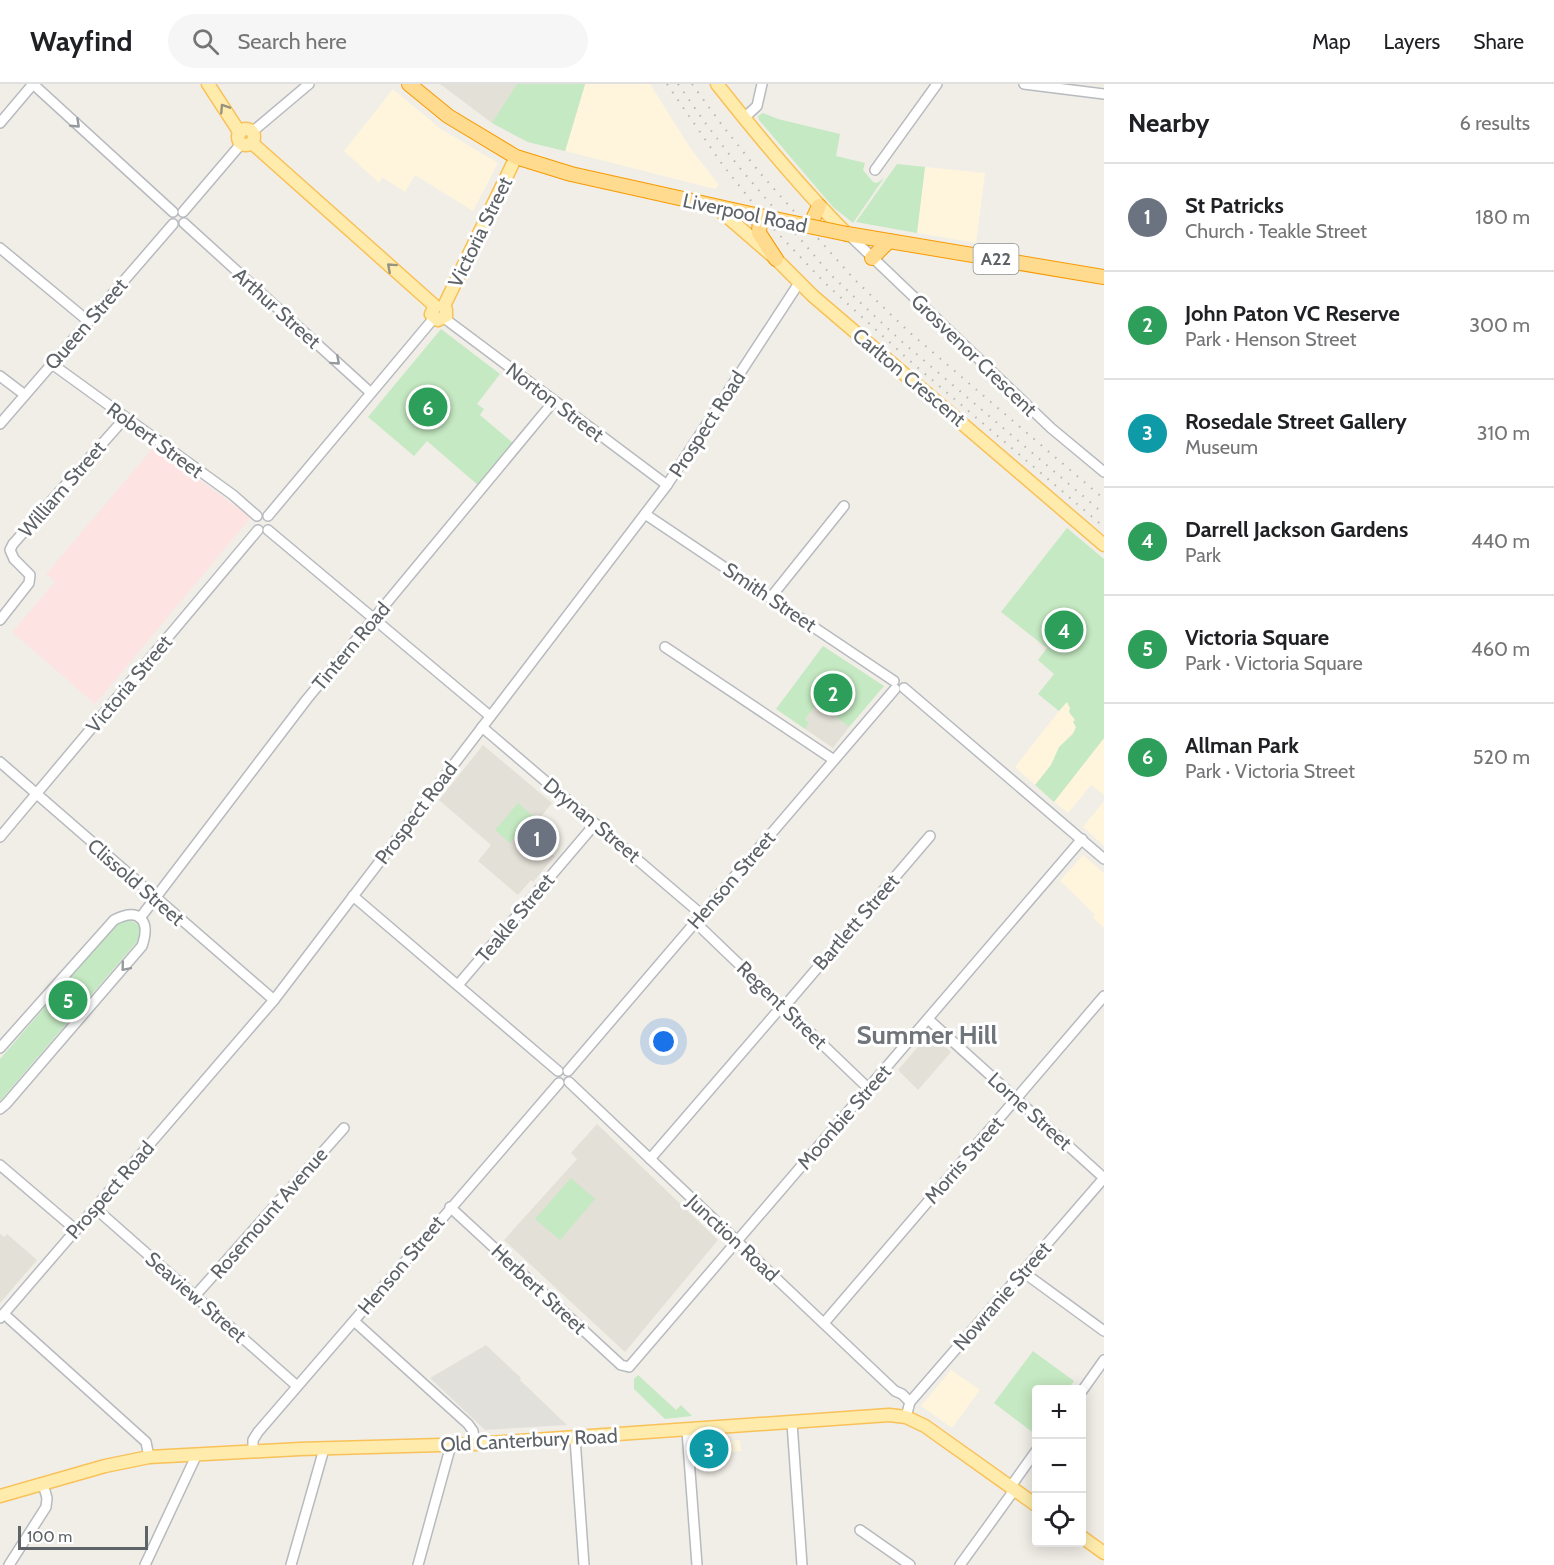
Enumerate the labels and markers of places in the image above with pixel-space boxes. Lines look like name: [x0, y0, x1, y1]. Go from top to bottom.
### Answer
pin: 6: [408, 384, 448, 430]
pin: 4: [1044, 608, 1084, 652]
pin: 2: [814, 670, 852, 716]
pin: 1: [518, 816, 556, 861]
pin: 5: [48, 978, 88, 1022]
pin: 3: [690, 1426, 728, 1472]

